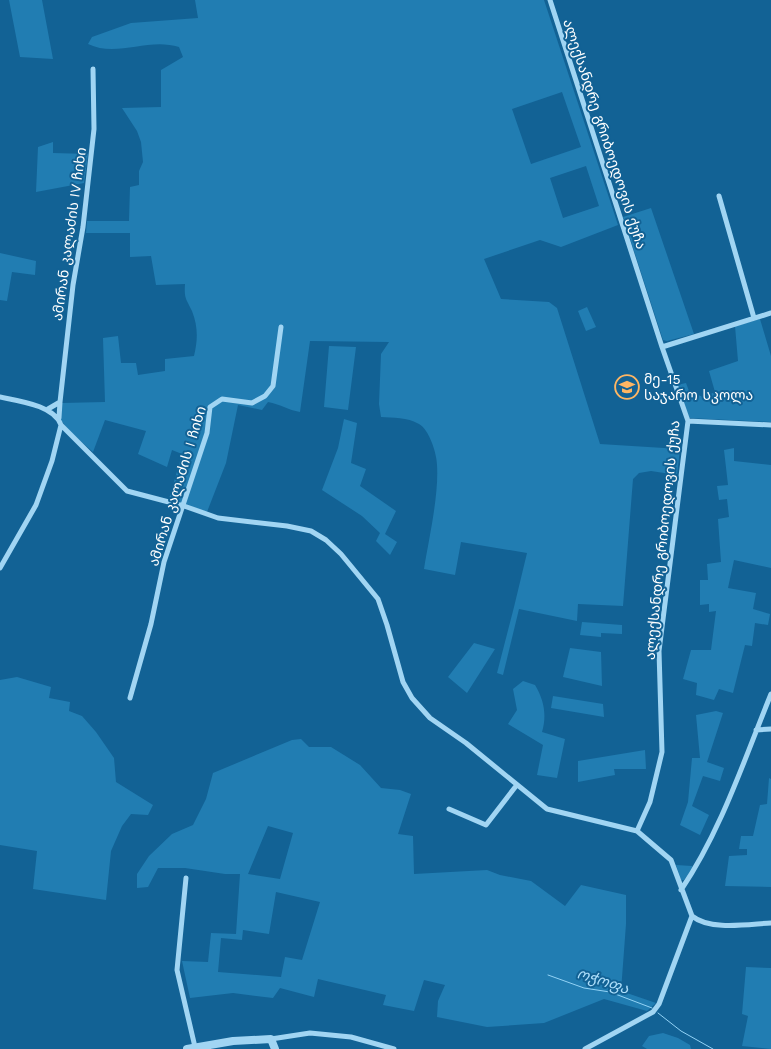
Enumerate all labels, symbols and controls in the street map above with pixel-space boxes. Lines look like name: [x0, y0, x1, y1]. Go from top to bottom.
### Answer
street label: ალექსანდრე გრიბოედოვის ქუჩა: [559, 17, 650, 251]
street label: ამირან კალაძის IV ჩიხი: [49, 146, 90, 322]
place label: მე-15 საჯარო სკოლა: [644, 371, 753, 404]
school or university icon: მე-15 საჯარო სკოლა: [614, 374, 640, 400]
street label: ამირან კალაძის I ჩიხი: [145, 404, 210, 568]
street label: ალექსანდრე გრიბოედოვის ქუჩა: [641, 419, 684, 661]
water label: ოჭოფა: [575, 964, 632, 998]

